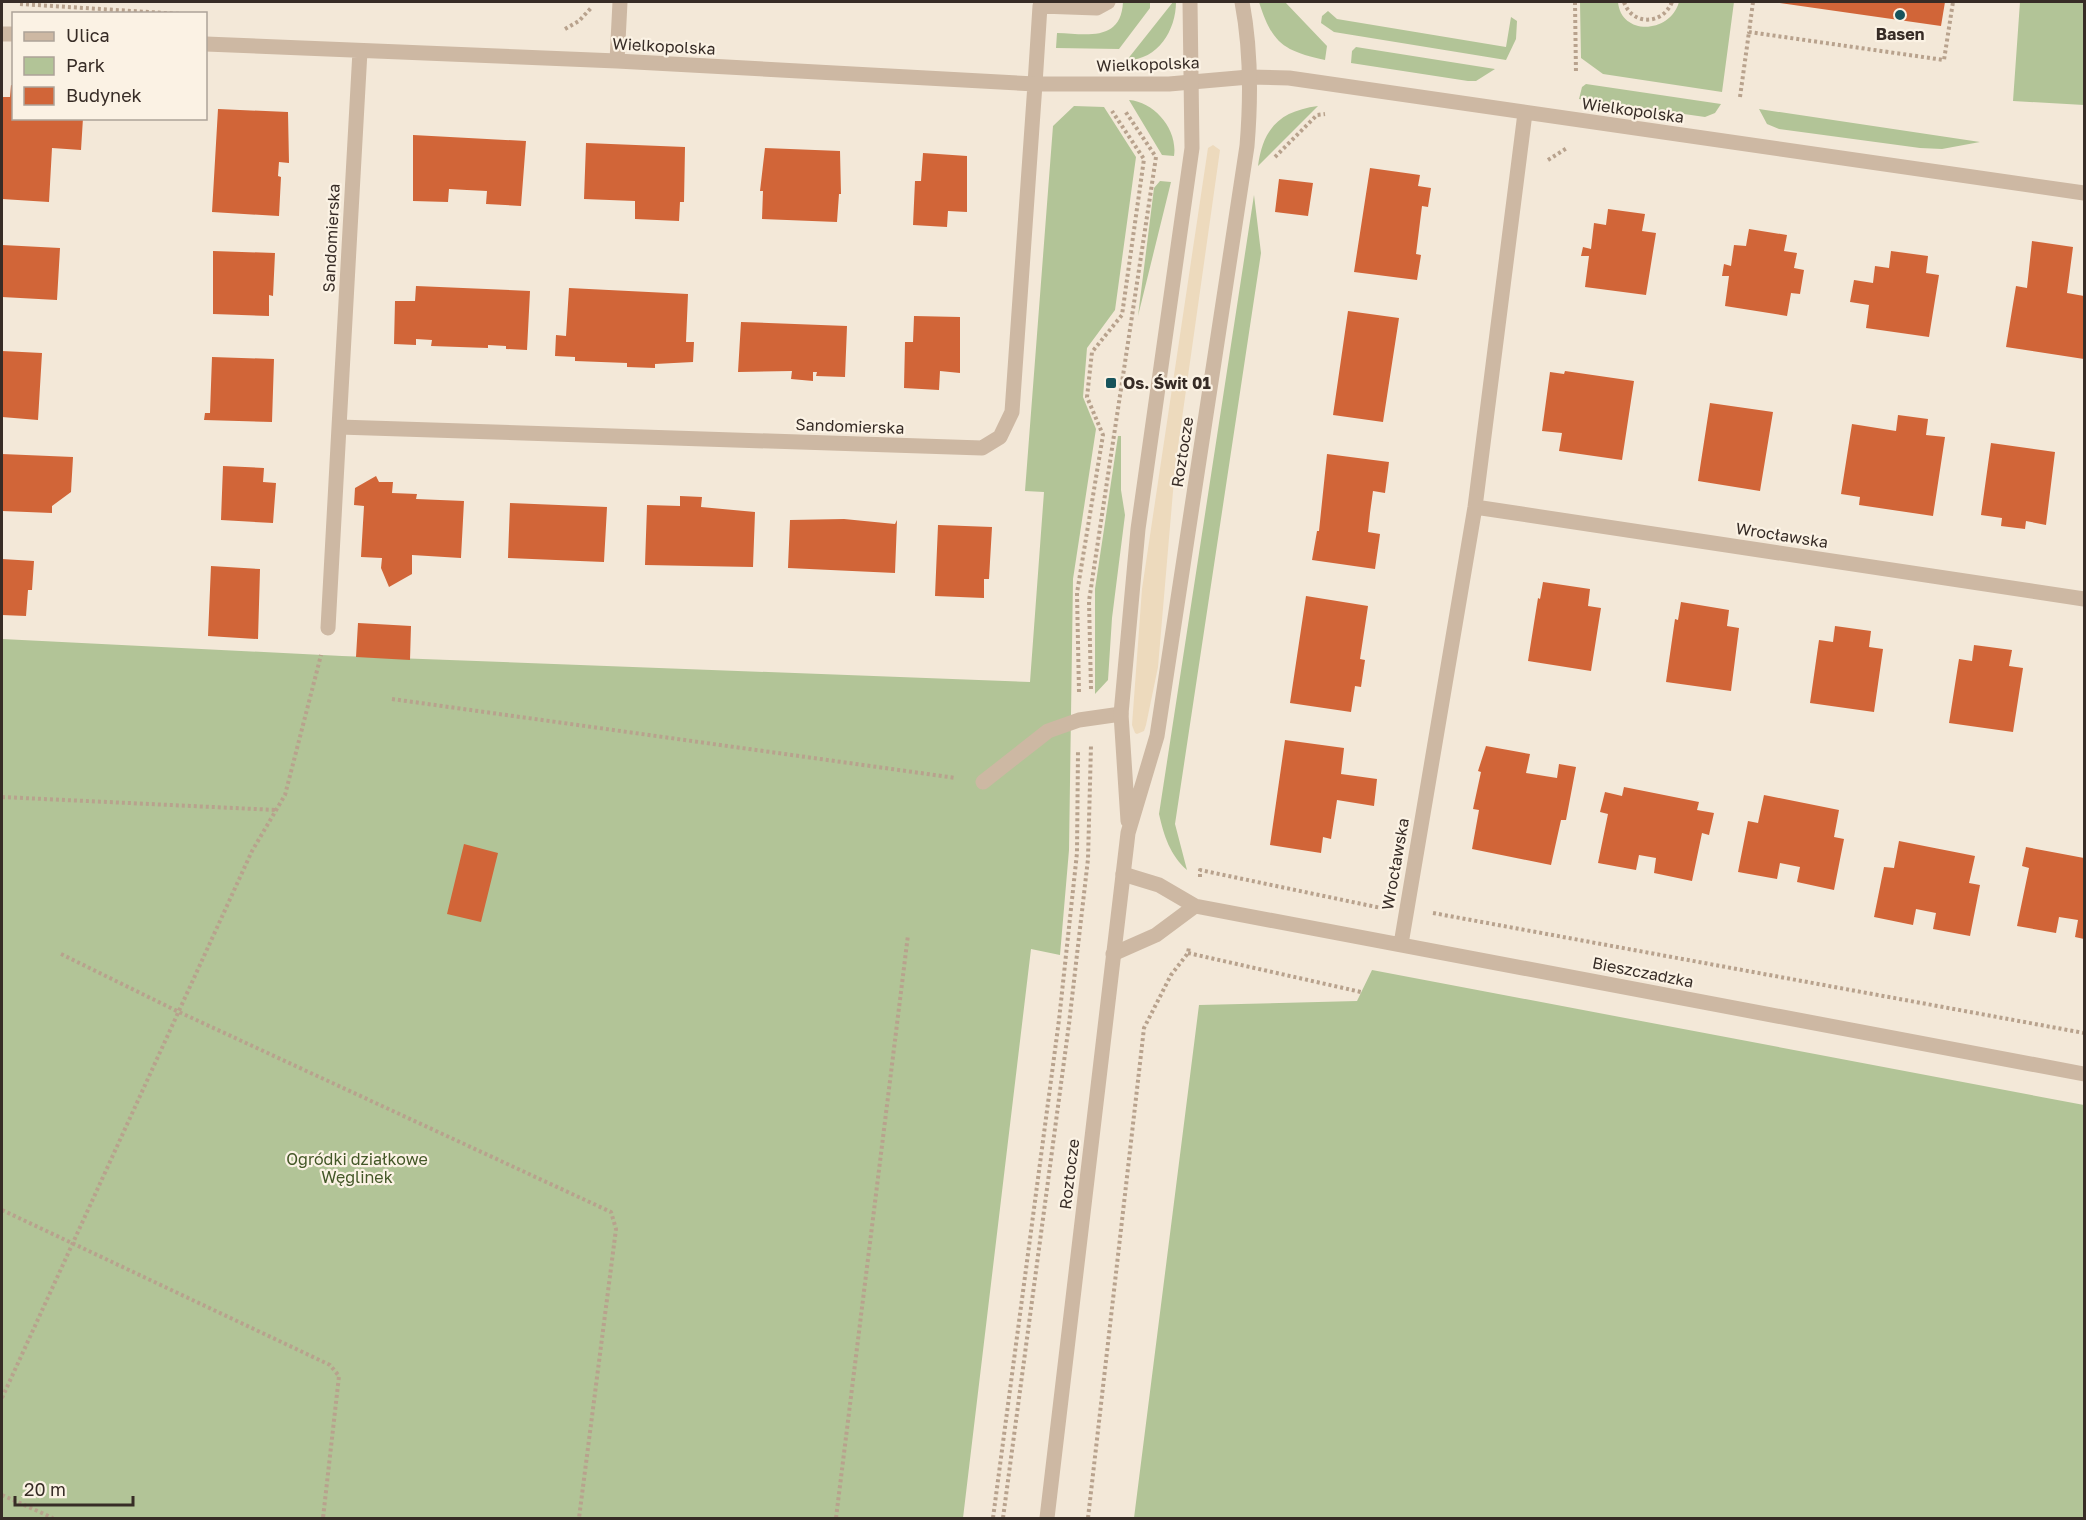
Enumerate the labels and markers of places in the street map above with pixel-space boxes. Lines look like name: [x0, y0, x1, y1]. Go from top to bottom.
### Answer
marker: Basen: [1893, 8, 1907, 22]
place label: Basen: [1876, 24, 1924, 44]
place label: Os. Świt 01: [1123, 373, 1211, 393]
marker: Os. Świt 01: [1104, 376, 1118, 390]

